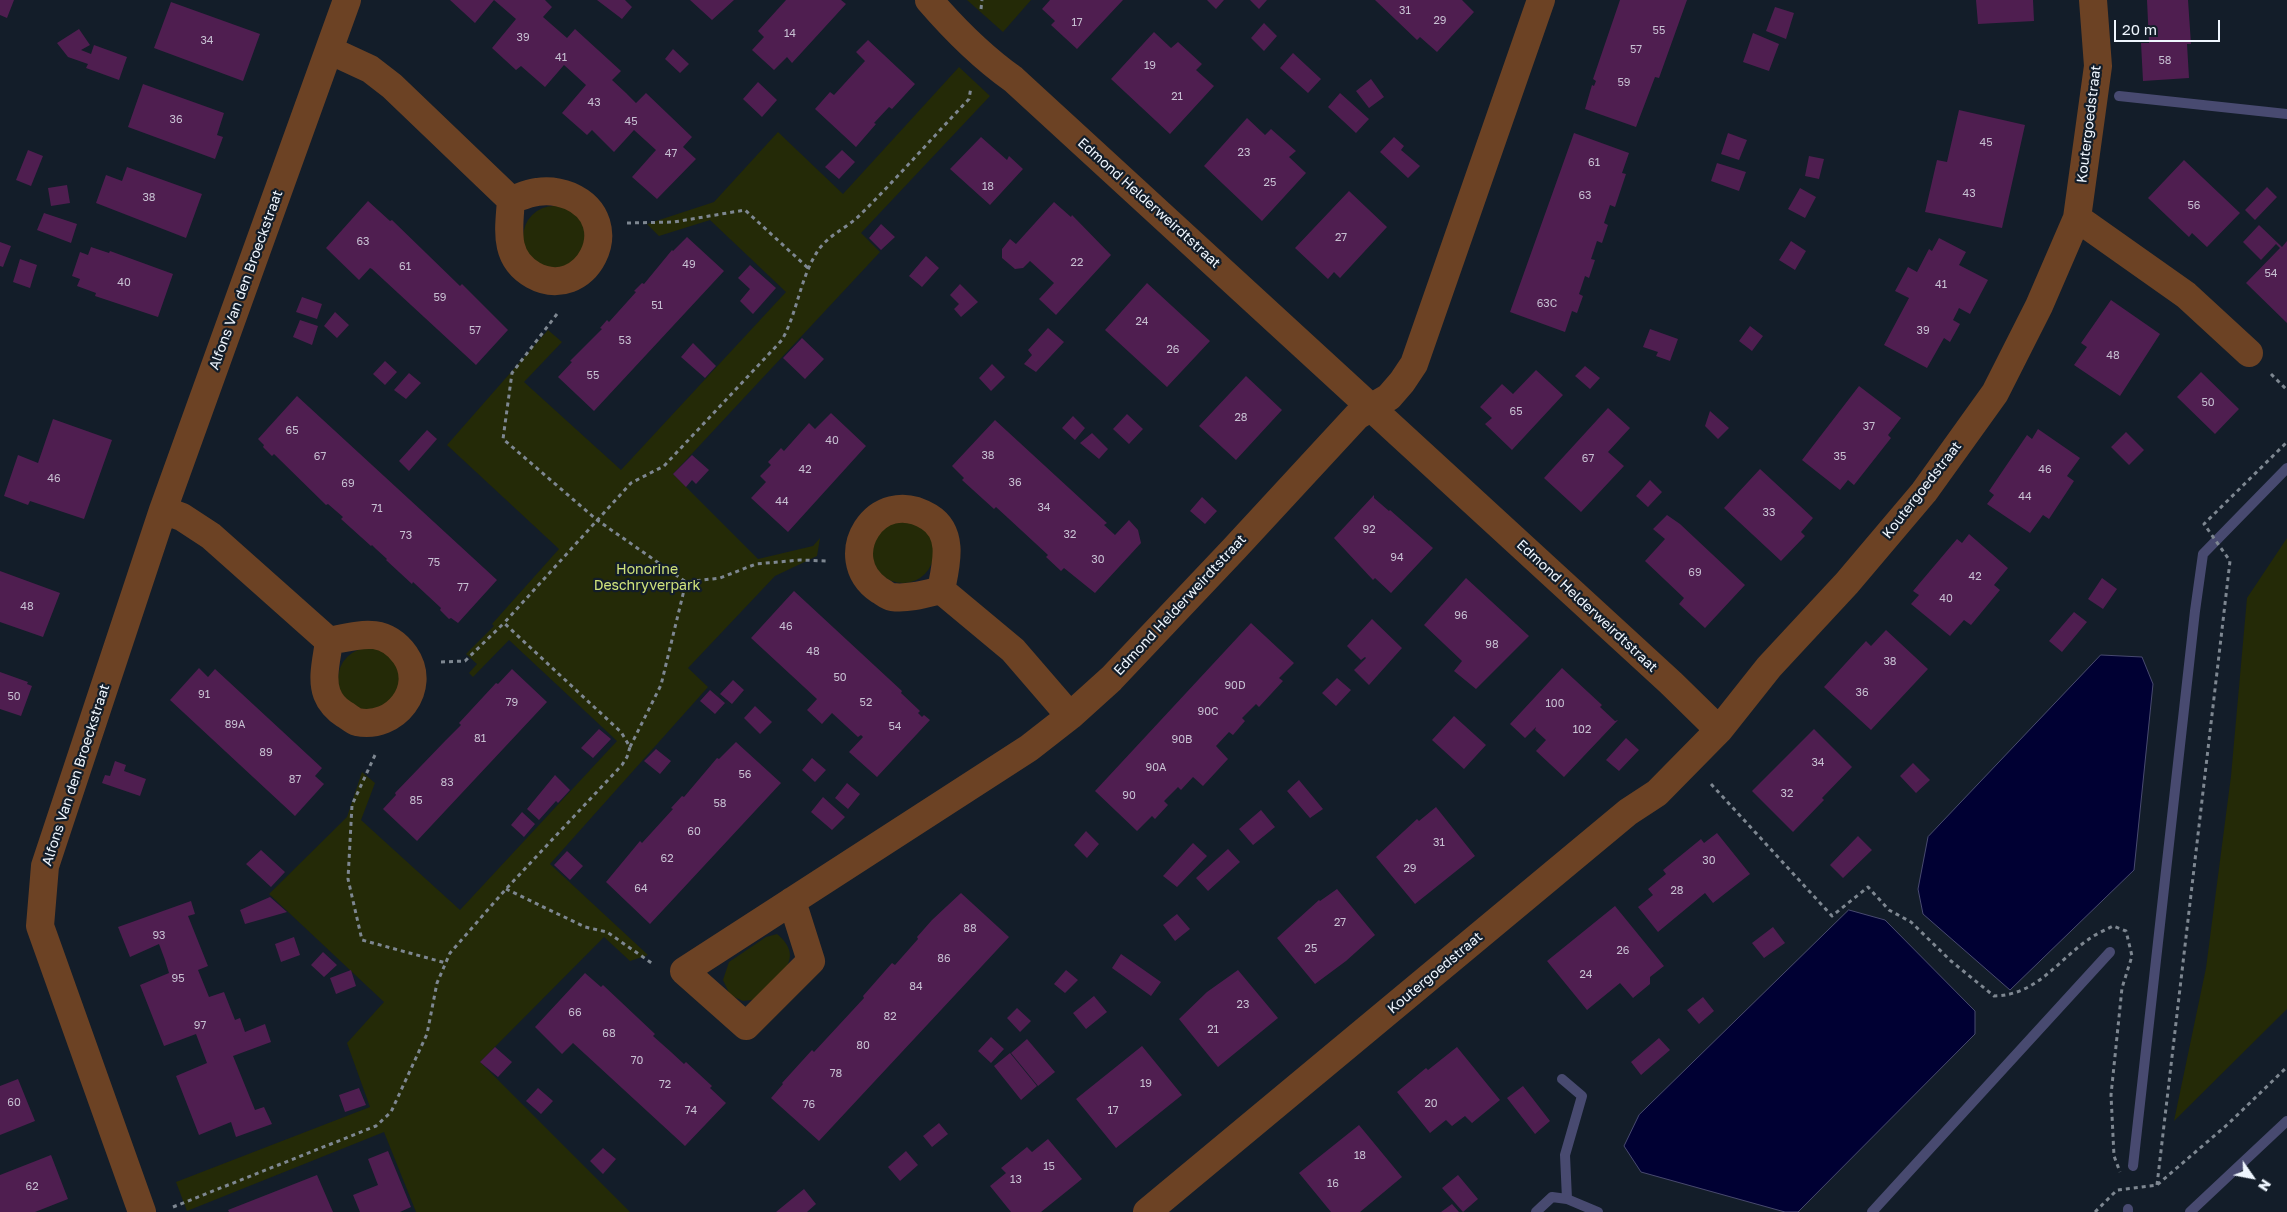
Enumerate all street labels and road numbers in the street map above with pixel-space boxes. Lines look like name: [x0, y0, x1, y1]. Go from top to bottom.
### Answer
street label: Koutergoedstraat: [2073, 64, 2105, 184]
street label: Edmond Helderweirdtstraat: [1074, 134, 1224, 272]
street label: Alfons Van den Broeckstraat: [206, 188, 286, 372]
street label: Koutergoedstraat: [1879, 438, 1965, 542]
street label: Edmond Helderweirdtstraat: [1110, 531, 1250, 679]
street label: Edmond Helderweirdtstraat: [1513, 536, 1661, 676]
street label: Alfons Van den Broeckstraat: [39, 682, 113, 868]
street label: Koutergoedstraat: [1384, 928, 1486, 1018]

